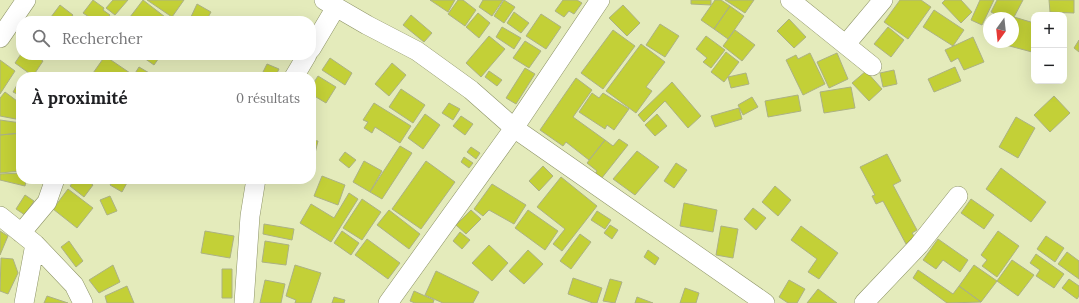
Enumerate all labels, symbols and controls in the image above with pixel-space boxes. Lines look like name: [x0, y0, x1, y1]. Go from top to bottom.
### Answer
north arrow: [983, 12, 1019, 48]
map controls: [1031, 12, 1067, 84]
button: +: [1031, 12, 1067, 48]
search box: [16, 16, 316, 60]
icon: search: [30, 27, 52, 49]
text: Rechercher: [62, 29, 142, 48]
button: −: [1031, 48, 1067, 84]
text: À proximité: [32, 87, 128, 109]
text: 0 résultats: [236, 90, 300, 107]

